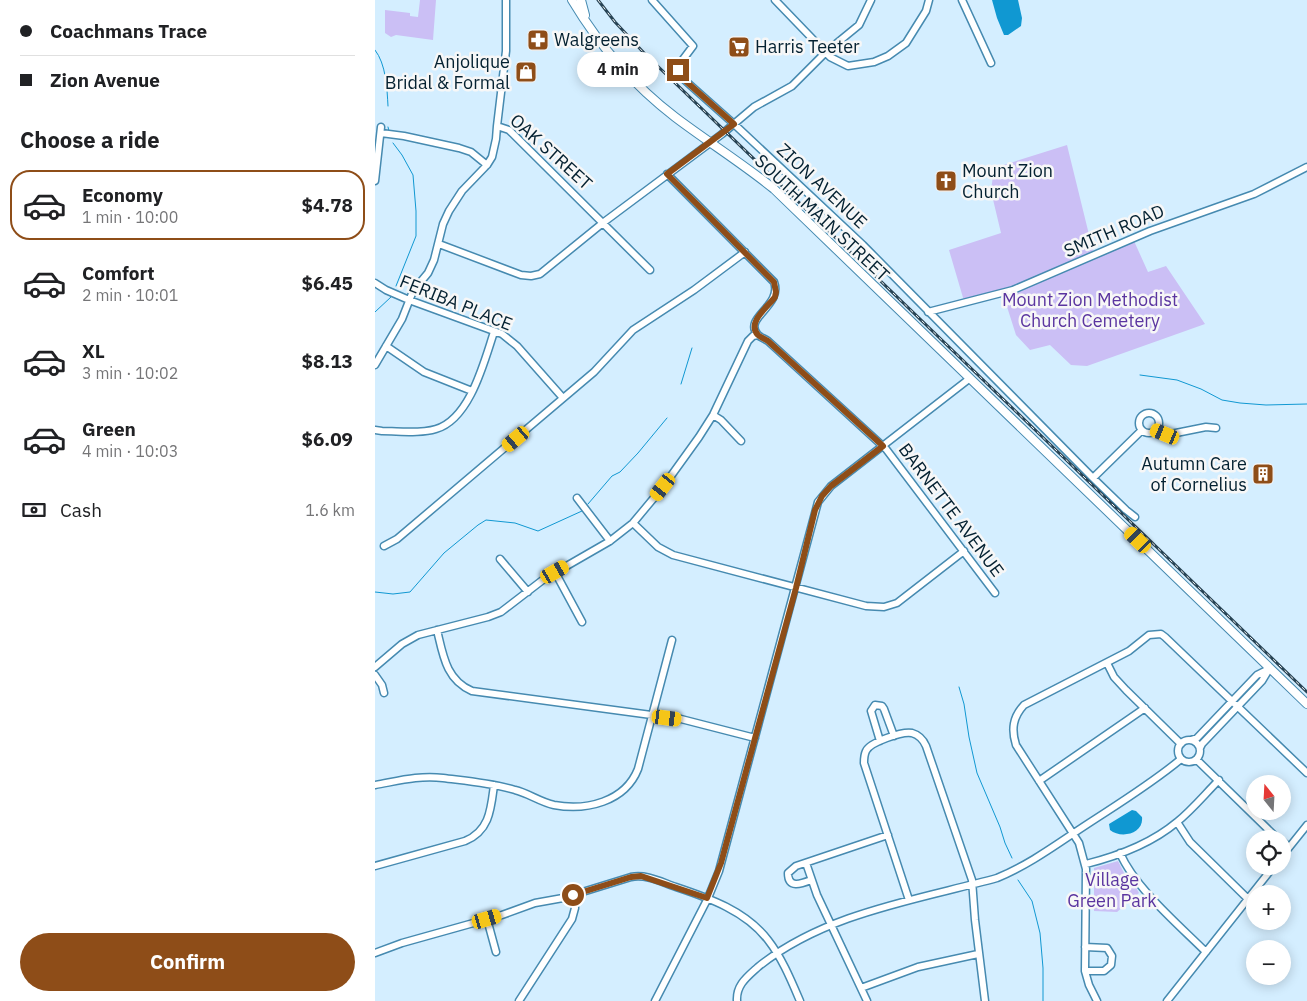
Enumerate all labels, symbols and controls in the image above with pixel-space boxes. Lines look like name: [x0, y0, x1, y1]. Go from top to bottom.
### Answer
text: Coachmans Trace: [50, 19, 207, 43]
pharmacy icon: Walgreens: [526, 28, 550, 52]
place label: Walgreens: [554, 28, 639, 51]
supermarket icon: Harris Teeter: [727, 35, 751, 59]
place label: Harris Teeter: [755, 35, 860, 58]
place label: Anjolique Bridal & Formal: [385, 50, 510, 94]
callout: 4 min: [578, 52, 661, 88]
text: 4 min: [597, 59, 639, 79]
route end: [667, 59, 689, 81]
shop icon: Anjolique Bridal & Formal: [514, 60, 538, 84]
text: Zion Avenue: [50, 68, 160, 92]
street label: OAK STREET: [505, 109, 597, 195]
text: Choose a ride: [20, 125, 160, 154]
street label: ZION AVENUE: [772, 138, 872, 233]
street label: SOUTH MAIN STREET: [750, 149, 895, 286]
place label: Mount Zion Church: [962, 159, 1053, 203]
church icon: Mount Zion Church: [934, 169, 958, 193]
icon: car: [22, 183, 67, 228]
text: Economy: [82, 183, 163, 207]
text: $4.78: [301, 193, 353, 217]
street label: SMITH ROAD: [1060, 199, 1167, 262]
text: 1 min · 10:00: [82, 207, 178, 227]
icon: car: [22, 261, 67, 306]
text: Comfort: [82, 261, 155, 285]
street label: FERIBA PLACE: [396, 269, 516, 336]
text: $6.45: [301, 271, 353, 295]
text: 2 min · 10:01: [82, 285, 178, 305]
park label: Mount Zion Methodist Church Cemetery: [1002, 288, 1178, 332]
icon: car: [22, 339, 67, 384]
text: XL: [82, 339, 105, 363]
text: $8.13: [301, 349, 353, 373]
text: 3 min · 10:02: [82, 363, 178, 383]
icon: car: [22, 417, 67, 462]
text: Green: [82, 417, 136, 441]
car: [1148, 421, 1181, 447]
car: [499, 424, 532, 454]
text: $6.09: [301, 427, 353, 451]
street label: BARNETTE AVENUE: [894, 438, 1009, 581]
text: 4 min · 10:03: [82, 441, 178, 461]
place label: Autumn Care of Cornelius: [1141, 452, 1247, 496]
building icon: Autumn Care of Cornelius: [1251, 462, 1275, 486]
car: [647, 471, 678, 503]
icon: cash: [20, 496, 48, 524]
text: Cash: [60, 498, 102, 522]
text: 1.6 km: [305, 500, 355, 520]
car: [1122, 524, 1154, 556]
car: [538, 558, 571, 586]
car: [651, 709, 682, 727]
north arrow: [1246, 775, 1291, 820]
map controls: [1246, 775, 1291, 985]
button: locate: [1246, 830, 1291, 875]
park label: Village Green Park: [1067, 868, 1157, 912]
route start: [562, 884, 584, 906]
button: +: [1246, 885, 1291, 930]
car: [470, 908, 503, 930]
button: Confirm: [20, 933, 355, 991]
button: −: [1246, 940, 1291, 985]

